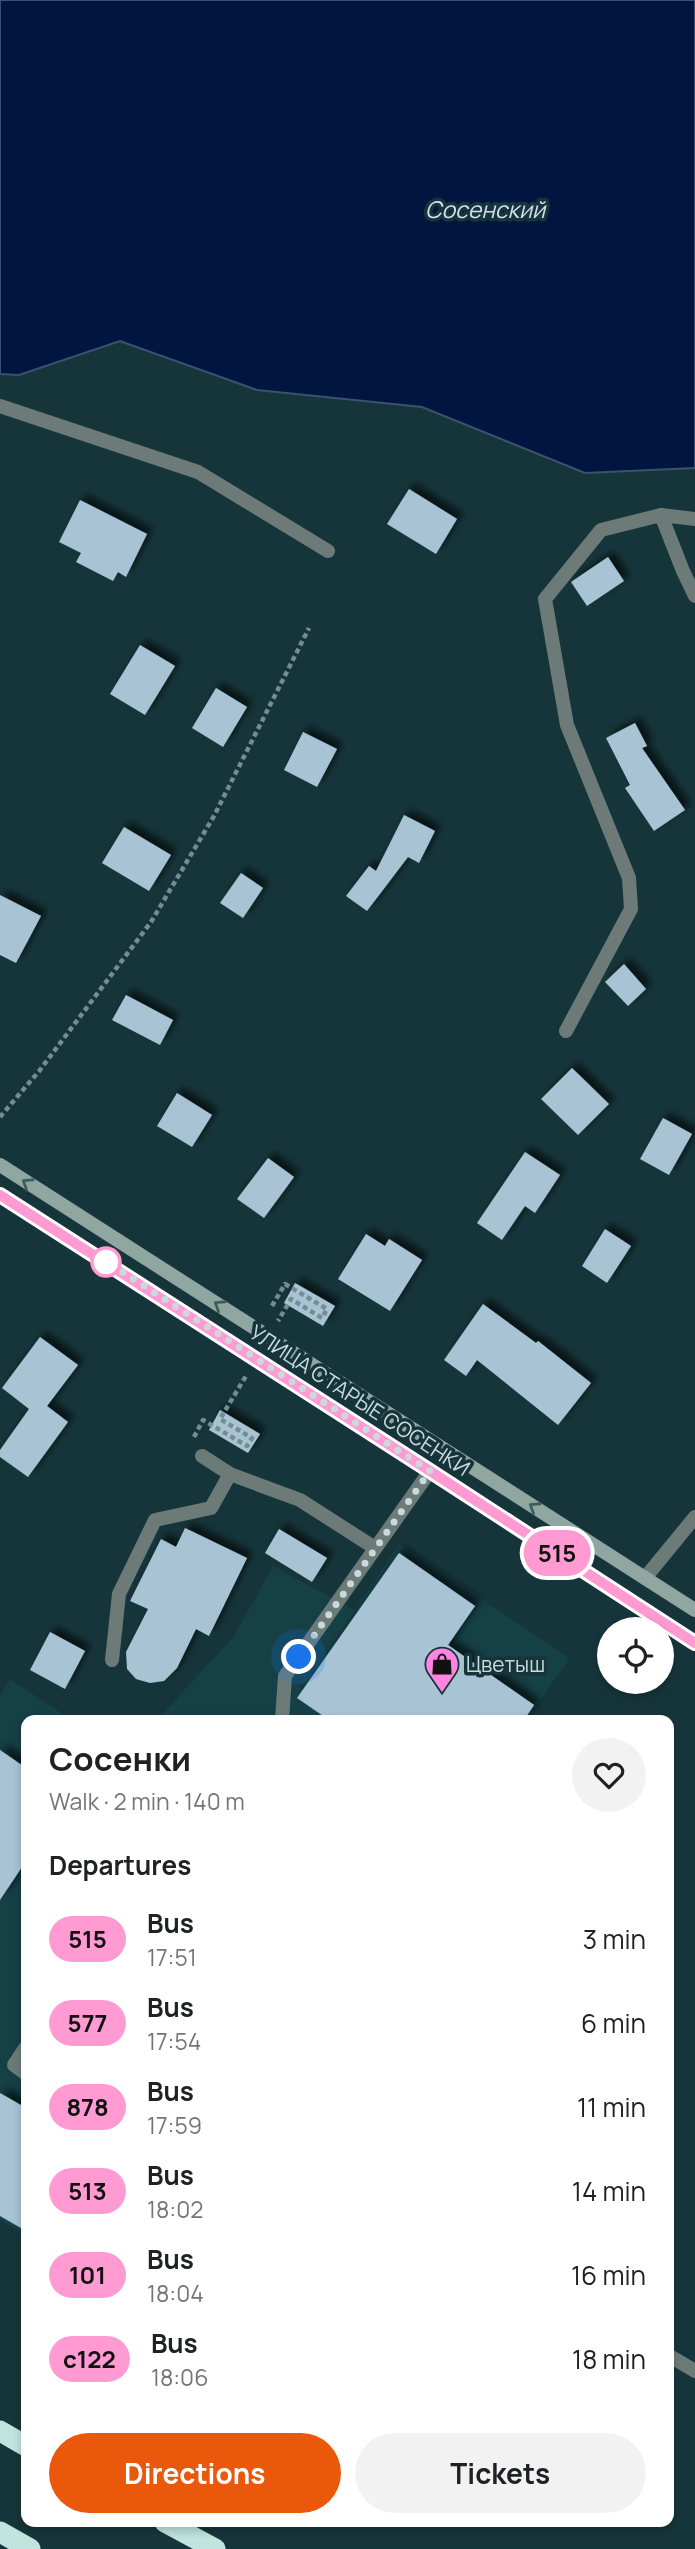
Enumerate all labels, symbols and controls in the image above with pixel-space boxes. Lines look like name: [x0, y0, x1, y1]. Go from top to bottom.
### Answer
water label: Сосенский: [425, 193, 547, 225]
one-way arrow: [22, 1178, 35, 1191]
unlabelled marker: [91, 1247, 121, 1277]
one-way arrow: [214, 1301, 227, 1314]
street label: УЛИЦА СТАРЫЕ СОСЕНКИ: [244, 1318, 476, 1482]
one-way arrow: [529, 1503, 542, 1516]
line badge: 515: [517, 1530, 597, 1576]
text: 515: [538, 1536, 576, 1569]
map controls: [597, 1617, 674, 1694]
button: locate: [597, 1617, 674, 1694]
your location: [281, 1639, 316, 1674]
shop icon: Цветыш: [423, 1645, 461, 1694]
place label: Цветыш: [466, 1650, 545, 1678]
text: Сосенки: [49, 1736, 191, 1781]
button: heart: [572, 1738, 646, 1812]
text: Walk · 2 min · 140 m: [49, 1785, 245, 1817]
text: Departures: [49, 1847, 191, 1883]
text: Bus: [147, 1905, 194, 1941]
text: 3 min: [583, 1921, 646, 1957]
text: 515: [68, 1922, 107, 1955]
text: 17:51: [147, 1941, 197, 1973]
text: Bus: [147, 1989, 194, 2025]
text: 6 min: [581, 2005, 646, 2041]
text: 577: [68, 2006, 107, 2039]
text: 17:54: [147, 2025, 201, 2057]
text: Bus: [147, 2073, 194, 2109]
text: 11 min: [577, 2089, 646, 2125]
text: 878: [66, 2090, 109, 2123]
text: 17:59: [147, 2109, 202, 2141]
text: Bus: [147, 2157, 194, 2193]
text: 14 min: [572, 2173, 646, 2209]
text: 513: [68, 2174, 107, 2207]
text: 18:02: [147, 2193, 203, 2225]
text: Bus: [147, 2241, 194, 2277]
text: 16 min: [571, 2257, 646, 2293]
text: 101: [69, 2258, 106, 2291]
text: 18:04: [147, 2277, 204, 2309]
text: Bus: [151, 2325, 198, 2361]
text: 18 min: [572, 2341, 646, 2377]
text: с122: [63, 2342, 116, 2375]
text: 18:06: [151, 2361, 208, 2393]
button: Directions: [49, 2433, 341, 2513]
button: Tickets: [355, 2433, 646, 2513]

